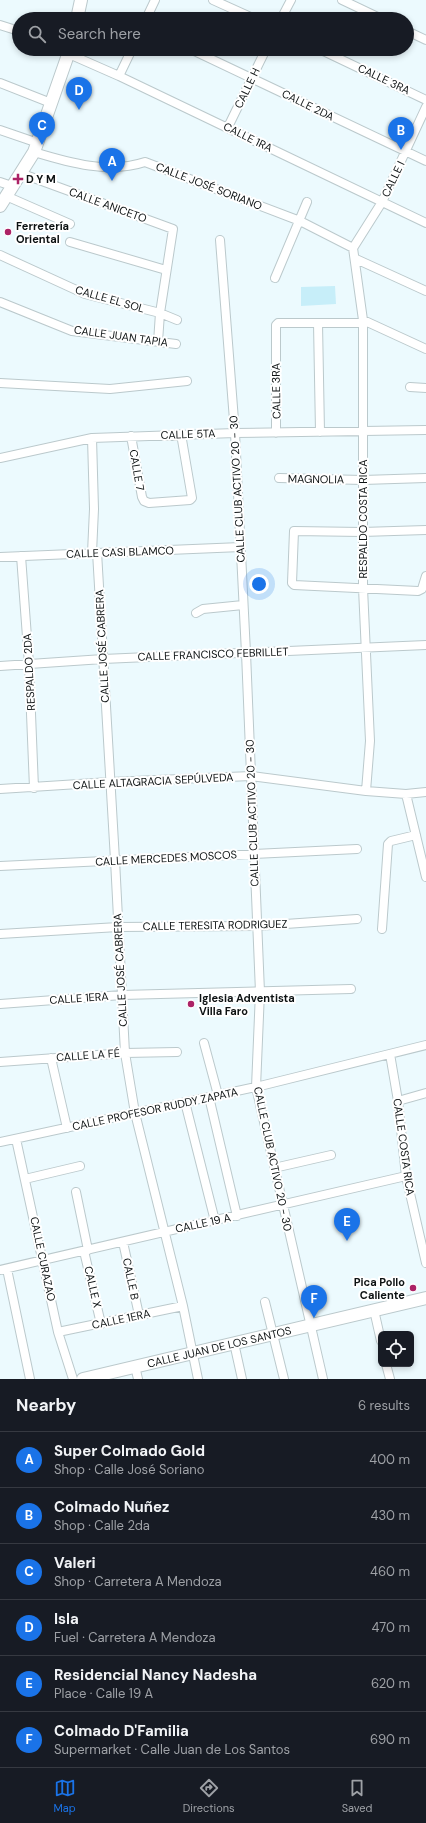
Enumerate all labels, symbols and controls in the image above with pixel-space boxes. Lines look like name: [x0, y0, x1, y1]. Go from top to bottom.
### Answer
search box: [12, 12, 414, 56]
icon: search: [26, 23, 48, 45]
text: Search here: [58, 24, 141, 44]
street label: CALLE 3RA: [356, 61, 412, 97]
street label: CALLE H: [231, 66, 263, 110]
pin: D: [66, 77, 92, 110]
street label: CALLE 2DA: [280, 86, 336, 124]
pin: C: [29, 112, 55, 145]
pin: B: [388, 117, 414, 150]
street label: CALLE 1RA: [221, 119, 275, 155]
pin: A: [99, 148, 125, 181]
street label: CALLE JOSÉ SORIANO: [154, 159, 264, 213]
street label: CALLE I: [378, 159, 408, 199]
place label: D Y M: [26, 172, 56, 186]
marker: D Y M: [13, 174, 23, 184]
street label: CALLE ANICETO: [67, 184, 149, 226]
place label: Ferretería Oriental: [16, 219, 69, 246]
marker: Ferretería Oriental: [3, 227, 13, 237]
street label: CALLE EL SOL: [74, 282, 146, 316]
street label: CALLE JUAN TAPIA: [73, 322, 169, 350]
street label: CALLE 3RA: [269, 363, 283, 419]
street label: CALLE CLUB ACTIVO 20 - 30: [226, 415, 248, 563]
street label: CALLE 5TA: [160, 426, 216, 442]
street label: CALLE 7: [126, 448, 148, 492]
street label: RESPALDO COSTA RICA: [356, 460, 370, 578]
street label: MAGNOLIA: [288, 472, 344, 486]
street label: CALLE CASI BLAMCO: [66, 543, 174, 561]
your location: [249, 574, 269, 594]
street label: CALLE JOSÉ CABRERA: [92, 589, 112, 703]
street label: RESPALDO 2DA: [20, 633, 38, 711]
street label: CALLE FRANCISCO FEBRILLET: [137, 644, 289, 664]
street label: CALLE CLUB ACTIVO 20 - 30: [242, 739, 262, 887]
street label: CALLE ALTAGRACIA SEPÚLVEDA: [72, 770, 234, 792]
street label: CALLE MERCEDES MOSCOS: [95, 847, 237, 869]
street label: CALLE JOSÉ CABRERA: [110, 913, 130, 1027]
street label: CALLE TERESITA RODRIGUEZ: [142, 917, 288, 933]
street label: CALLE 1ERA: [49, 989, 109, 1007]
place label: Iglesia Adventista Villa Faro: [199, 991, 295, 1018]
marker: Iglesia Adventista Villa Faro: [186, 999, 196, 1009]
street label: CALLE LA FÉ: [56, 1046, 120, 1064]
street label: CALLE PROFESOR RUDDY ZAPATA: [71, 1085, 239, 1133]
street label: CALLE CLUB ACTIVO 20 - 30: [251, 1086, 295, 1232]
street label: CALLE COSTA RICA: [390, 1098, 418, 1196]
pin: E: [334, 1208, 360, 1241]
street label: CALLE 19 A: [174, 1210, 232, 1236]
street label: CALLE CURAZAO: [27, 1215, 59, 1303]
street label: CALLE B: [120, 1257, 142, 1302]
street label: CALLE X: [81, 1265, 105, 1310]
place label: Pica Pollo Caliente: [354, 1275, 405, 1302]
marker: Pica Pollo Caliente: [408, 1283, 418, 1293]
pin: F: [301, 1285, 327, 1318]
street label: CALLE 1ERA: [91, 1306, 151, 1332]
street label: CALLE JUAN DE LOS SANTOS: [146, 1323, 293, 1371]
map controls: [378, 1331, 414, 1367]
button: locate: [378, 1331, 414, 1367]
text: Nearby: [16, 1394, 76, 1416]
text: 6 results: [358, 1397, 410, 1414]
text: Super Colmado Gold: [54, 1441, 205, 1461]
text: A: [24, 1451, 34, 1468]
text: 400 m: [369, 1451, 410, 1468]
text: Shop · Calle José Soriano: [54, 1461, 204, 1478]
text: Colmado Nuñez: [54, 1497, 169, 1517]
text: B: [25, 1507, 33, 1524]
text: 430 m: [370, 1507, 410, 1524]
text: Shop · Calle 2da: [54, 1517, 150, 1534]
text: Valeri: [54, 1553, 96, 1573]
text: C: [24, 1563, 34, 1580]
text: 460 m: [370, 1563, 410, 1580]
text: Shop · Carretera A Mendoza: [54, 1573, 222, 1590]
text: Isla: [54, 1609, 79, 1629]
text: D: [24, 1619, 34, 1636]
text: 470 m: [371, 1619, 410, 1636]
text: Fuel · Carretera A Mendoza: [54, 1629, 216, 1646]
text: Residencial Nancy Nadesha: [54, 1665, 257, 1685]
text: E: [25, 1675, 33, 1692]
text: 620 m: [371, 1675, 410, 1692]
text: Place · Calle 19 A: [54, 1685, 153, 1702]
text: Colmado D'Familia: [54, 1721, 189, 1741]
text: F: [25, 1731, 33, 1748]
text: 690 m: [370, 1731, 410, 1748]
text: Supermarket · Calle Juan de Los Santos: [54, 1741, 290, 1758]
tab: Map: [54, 1777, 76, 1815]
tab: Directions: [183, 1777, 235, 1815]
tab: Saved: [342, 1777, 372, 1815]

